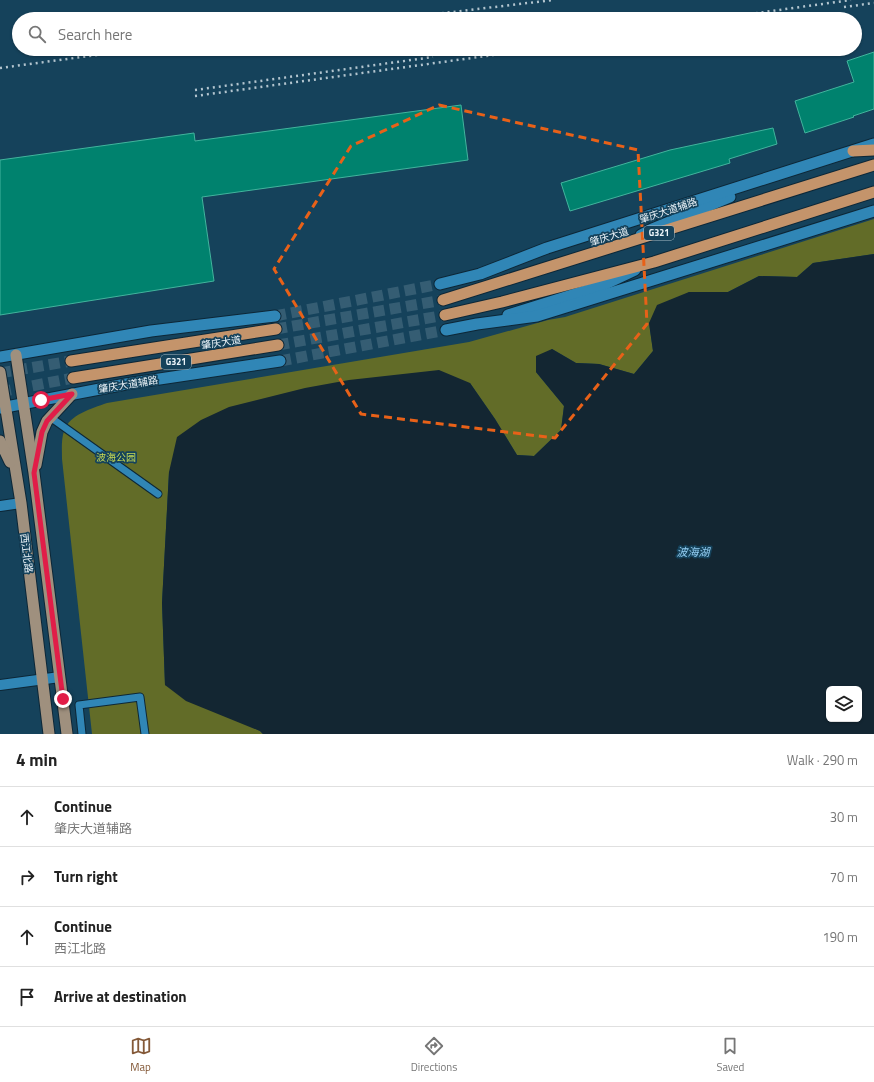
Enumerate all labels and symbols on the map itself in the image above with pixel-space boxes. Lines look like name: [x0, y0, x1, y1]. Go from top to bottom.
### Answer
street label: 肇庆大道辅路: [637, 194, 699, 227]
street label: 肇庆大道: [588, 223, 630, 249]
road number: G321: [644, 226, 674, 240]
street label: 肇庆大道: [200, 332, 242, 353]
road number: G321: [161, 355, 191, 369]
street label: 肇庆大道辅路: [97, 372, 159, 397]
route start: [32, 391, 50, 409]
park label: 波海公园: [96, 450, 136, 465]
street label: 西江北路: [17, 532, 36, 574]
water label: 波海湖: [677, 544, 711, 560]
route end: [54, 690, 72, 708]

